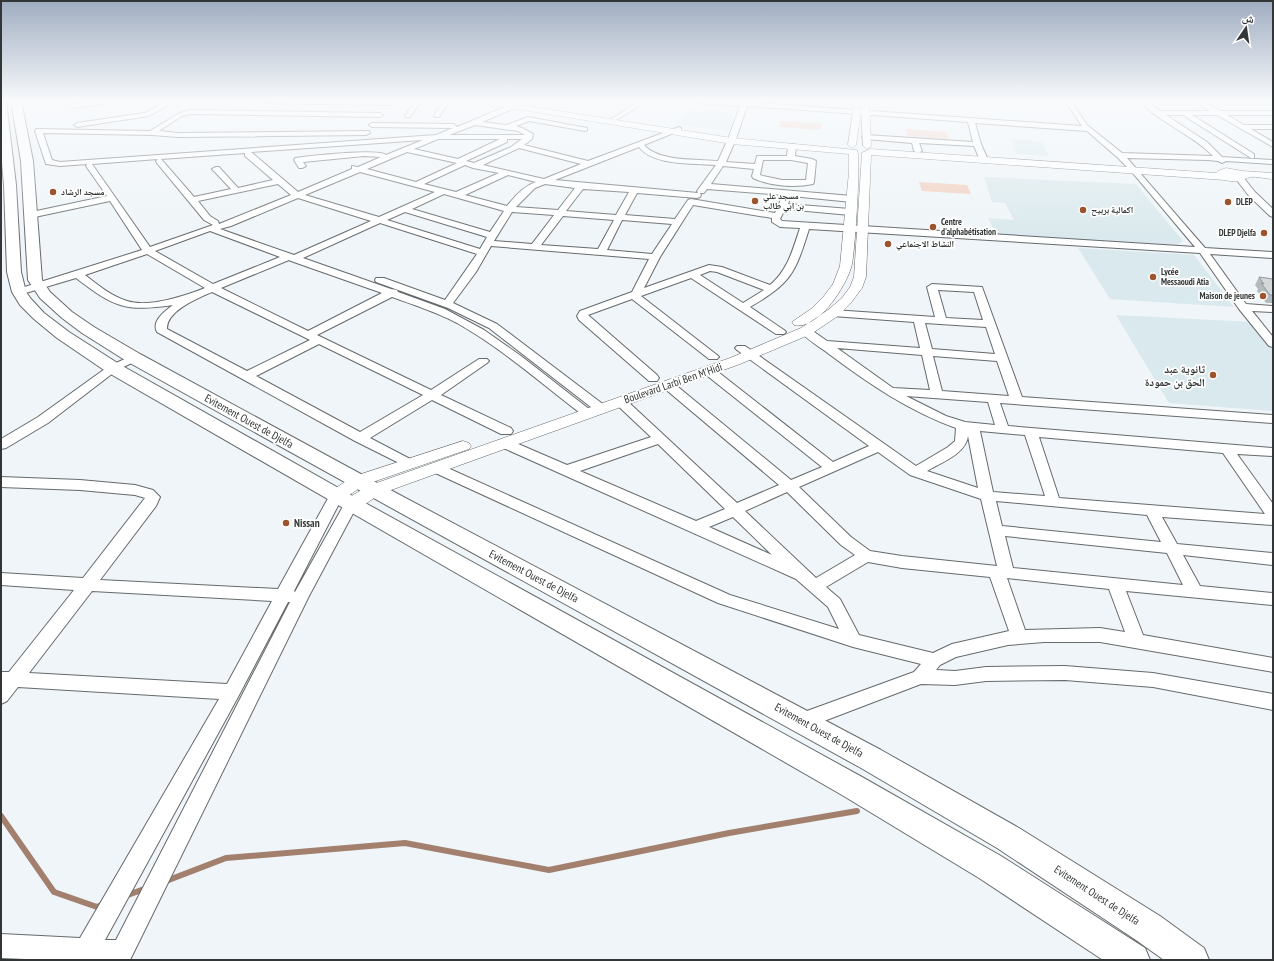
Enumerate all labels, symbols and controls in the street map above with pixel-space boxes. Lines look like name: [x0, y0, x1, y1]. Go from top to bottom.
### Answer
north arrow: [1226, 8, 1266, 48]
text: ش: [1241, 10, 1256, 27]
place label: مسجد الرشاد: [61, 186, 105, 197]
marker: مسجد الرشاد: [48, 187, 58, 197]
place label: مسجد علي بن ابي طالب: [763, 190, 804, 213]
marker: مسجد علي بن ابي طالب: [750, 196, 760, 206]
place label: DLEP: [1236, 196, 1254, 207]
marker: DLEP: [1223, 197, 1233, 207]
place label: اكمالية بربيح: [1091, 204, 1134, 217]
marker: اكمالية بربيح: [1078, 205, 1088, 215]
place label: Centre d'alphabétisation: [941, 216, 996, 237]
marker: Centre d'alphabétisation: [928, 222, 938, 232]
place label: DLEP Djelfa: [1219, 227, 1256, 238]
marker: DLEP Djelfa: [1259, 228, 1269, 238]
place label: النشاط الاجنماعي: [896, 238, 955, 251]
marker: النشاط الاجنماعي: [883, 239, 893, 249]
place label: Lycée Messaoudi Atia: [1161, 266, 1209, 287]
marker: Lycée Messaoudi Atia: [1148, 272, 1158, 282]
place label: Maison de jeunes: [1200, 290, 1255, 301]
marker: Maison de jeunes: [1258, 291, 1268, 301]
street label: Boulevard Larbi Ben M'Hidi: [622, 360, 724, 406]
place label: ثانوية عبد الحق بن حمودة: [1145, 362, 1205, 390]
marker: ثانوية عبد الحق بن حمودة: [1208, 370, 1218, 380]
street label: Evitement Ouest de Djelfa: [202, 391, 296, 451]
place label: Nissan: [294, 516, 320, 530]
marker: Nissan: [281, 518, 291, 528]
street label: Evitement Ouest de Djelfa: [487, 547, 581, 605]
street label: Evitement Ouest de Djelfa: [772, 700, 866, 760]
street label: Evitement Ouest de Djelfa: [1052, 862, 1142, 928]

